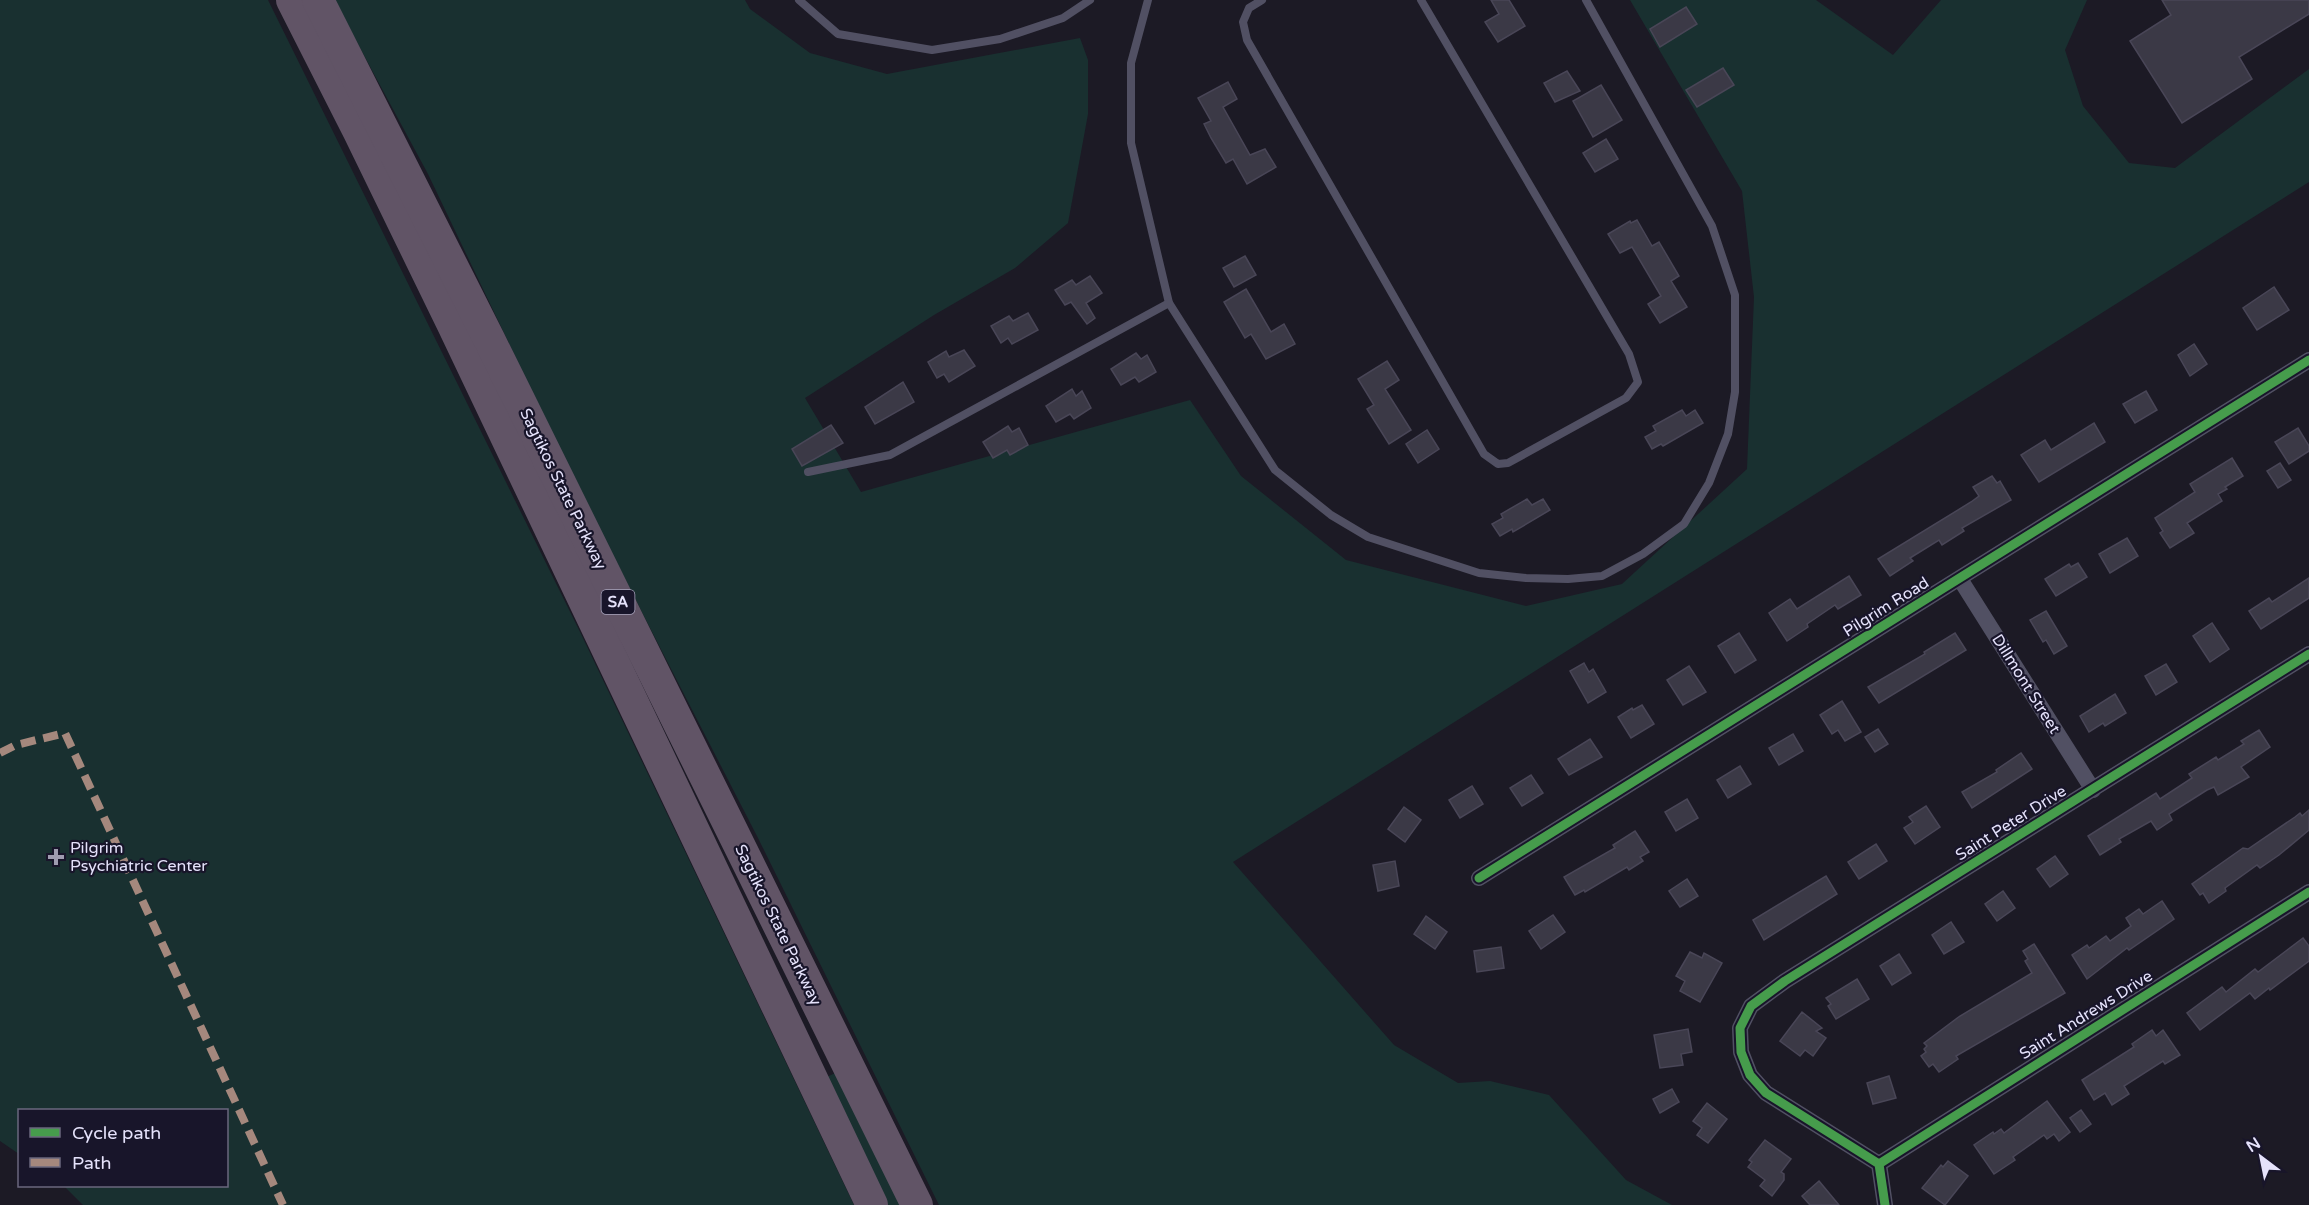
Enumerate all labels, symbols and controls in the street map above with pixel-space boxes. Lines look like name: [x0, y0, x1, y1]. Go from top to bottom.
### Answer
street label: Sagtikos State Parkway: [515, 405, 611, 573]
street label: Pilgrim Road: [1839, 573, 1933, 641]
road number: SA: [602, 590, 634, 614]
street label: Dillmont Street: [1987, 630, 2065, 738]
street label: Saint Peter Drive: [1952, 781, 2070, 865]
place label: Pilgrim Psychiatric Center: [70, 838, 208, 876]
street label: Sagtikos State Parkway: [730, 841, 826, 1009]
marker: Pilgrim Psychiatric Center: [47, 848, 65, 866]
street label: Saint Andrews Drive: [2016, 966, 2156, 1064]
legend: [18, 1109, 228, 1187]
text: Cycle path: [72, 1122, 161, 1144]
north arrow: [2231, 1127, 2291, 1187]
text: N: [2243, 1133, 2264, 1157]
text: Path: [72, 1152, 111, 1174]

